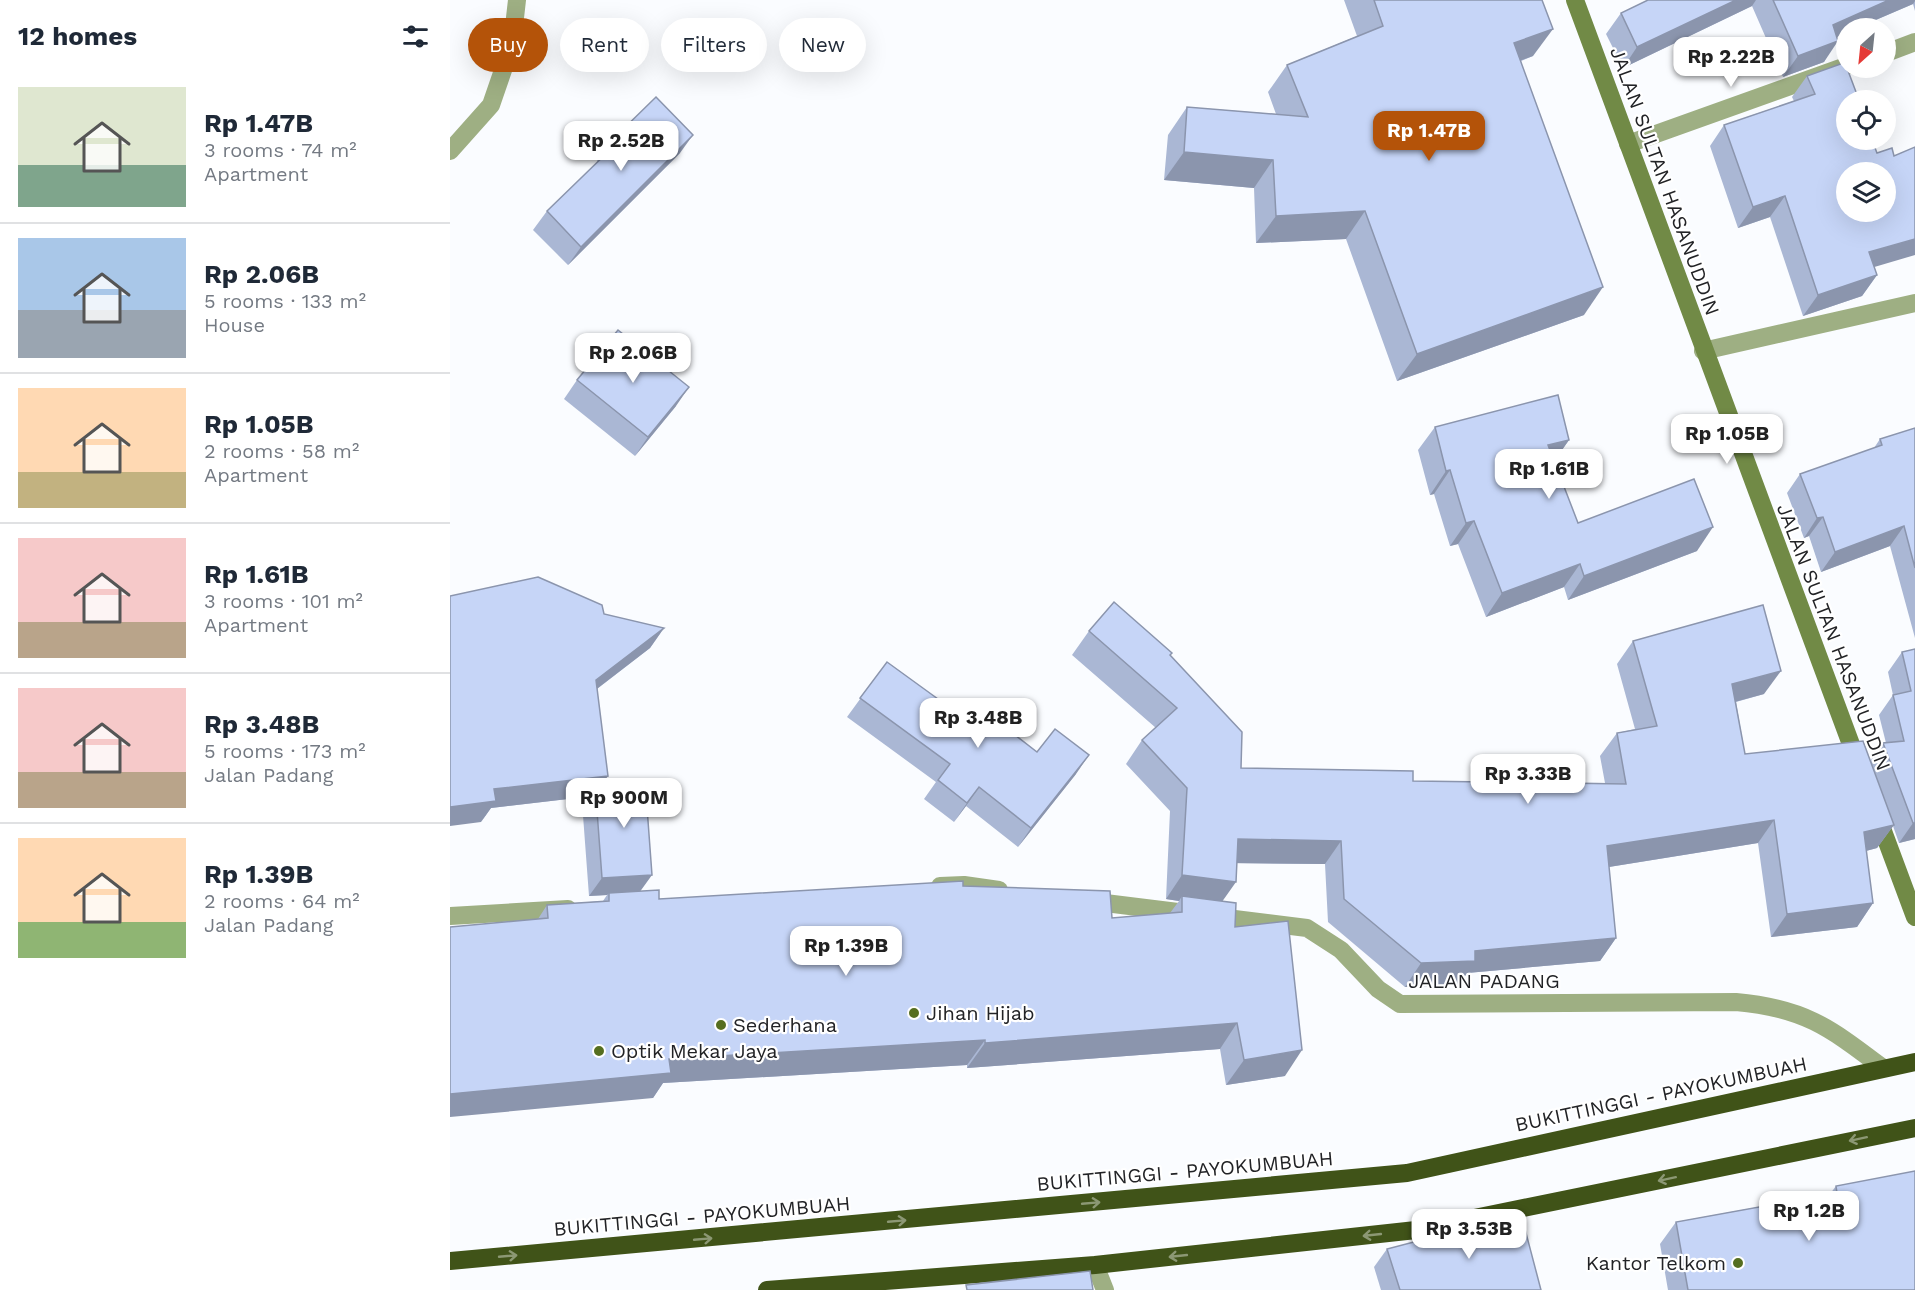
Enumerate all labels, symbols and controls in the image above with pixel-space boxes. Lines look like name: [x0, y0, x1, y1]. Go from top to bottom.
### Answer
chip: Buy: [468, 18, 548, 72]
chip: Rent: [560, 18, 649, 72]
chip: Filters: [661, 18, 767, 72]
chip: New: [779, 18, 866, 72]
north arrow: [1836, 18, 1896, 78]
map controls: [1836, 18, 1896, 222]
icon: filters: [399, 20, 432, 53]
text: 12 homes: [18, 21, 137, 51]
pin: Rp 2.22B: [1669, 37, 1793, 88]
street label: JALAN SULTAN HASANUDDIN: [1605, 44, 1725, 318]
text: Rp 2.22B: [1687, 44, 1775, 68]
button: locate: [1836, 90, 1896, 150]
text: Rp 1.47B: [204, 108, 313, 138]
icon: home: [66, 111, 138, 183]
pin: Rp 1.47B: [1367, 111, 1491, 162]
text: Rp 1.47B: [1387, 118, 1471, 142]
pin: Rp 2.52B: [559, 121, 683, 172]
text: Rp 2.52B: [578, 128, 664, 152]
text: 3 rooms · 74 m²: [204, 138, 357, 162]
text: Apartment: [204, 162, 308, 186]
button: layers: [1836, 162, 1896, 222]
text: Rp 2.06B: [204, 259, 319, 289]
icon: home: [66, 262, 138, 334]
text: 5 rooms · 133 m²: [204, 289, 366, 313]
text: House: [204, 313, 265, 337]
pin: Rp 2.06B: [571, 333, 695, 384]
text: Rp 2.06B: [589, 340, 677, 364]
text: Rp 1.05B: [204, 409, 313, 439]
icon: home: [66, 412, 138, 484]
pin: Rp 1.05B: [1665, 414, 1789, 465]
text: Rp 1.05B: [1685, 421, 1769, 445]
text: 2 rooms · 58 m²: [204, 439, 359, 463]
pin: Rp 1.61B: [1487, 449, 1611, 500]
text: Rp 1.61B: [1509, 456, 1589, 480]
text: Apartment: [204, 463, 308, 487]
street label: JALAN SULTAN HASANUDDIN: [1772, 500, 1896, 774]
text: Rp 1.61B: [204, 559, 309, 589]
icon: home: [66, 562, 138, 634]
text: 3 rooms · 101 m²: [204, 589, 363, 613]
text: Apartment: [204, 613, 308, 637]
pin: Rp 3.48B: [916, 698, 1040, 749]
text: Rp 3.48B: [934, 705, 1022, 729]
text: Rp 3.48B: [204, 709, 319, 739]
icon: home: [66, 712, 138, 784]
text: 5 rooms · 173 m²: [204, 739, 366, 763]
pin: Rp 3.33B: [1466, 754, 1590, 805]
text: Rp 3.33B: [1484, 761, 1572, 785]
text: Jalan Padang: [204, 763, 333, 787]
pin: Rp 900M: [569, 778, 679, 829]
text: Rp 900M: [580, 785, 668, 809]
text: Rp 1.39B: [204, 859, 313, 889]
icon: home: [66, 862, 138, 934]
text: 2 rooms · 64 m²: [204, 889, 360, 913]
text: Jalan Padang: [204, 913, 333, 937]
pin: Rp 1.39B: [784, 926, 908, 977]
text: Rp 1.39B: [804, 933, 888, 957]
street label: JALAN PADANG: [1408, 969, 1560, 993]
place label: Jihan Hijab: [926, 1001, 1035, 1025]
marker: Jihan Hijab: [907, 1006, 921, 1020]
place label: Sederhana: [733, 1013, 837, 1037]
marker: Sederhana: [714, 1018, 728, 1032]
place label: Optik Mekar Jaya: [611, 1039, 778, 1063]
marker: Optik Mekar Jaya: [592, 1044, 606, 1058]
street label: BUKITTINGGI - PAYOKUMBUAH: [1513, 1051, 1809, 1137]
one-way arrow: [1848, 1134, 1867, 1146]
street label: BUKITTINGGI - PAYOKUMBUAH: [1036, 1146, 1334, 1196]
one-way arrow: [1657, 1173, 1676, 1185]
street label: BUKITTINGGI - PAYOKUMBUAH: [553, 1191, 851, 1241]
pin: Rp 1.2B: [1754, 1191, 1864, 1242]
one-way arrow: [1080, 1197, 1100, 1208]
text: Rp 1.2B: [1773, 1198, 1845, 1222]
pin: Rp 3.53B: [1407, 1209, 1531, 1260]
one-way arrow: [886, 1215, 906, 1226]
text: Rp 3.53B: [1426, 1216, 1512, 1240]
one-way arrow: [1363, 1229, 1383, 1240]
one-way arrow: [692, 1233, 712, 1244]
one-way arrow: [498, 1251, 518, 1262]
one-way arrow: [1169, 1251, 1189, 1262]
place label: Kantor Telkom: [1586, 1251, 1726, 1275]
marker: Kantor Telkom: [1731, 1256, 1745, 1270]

